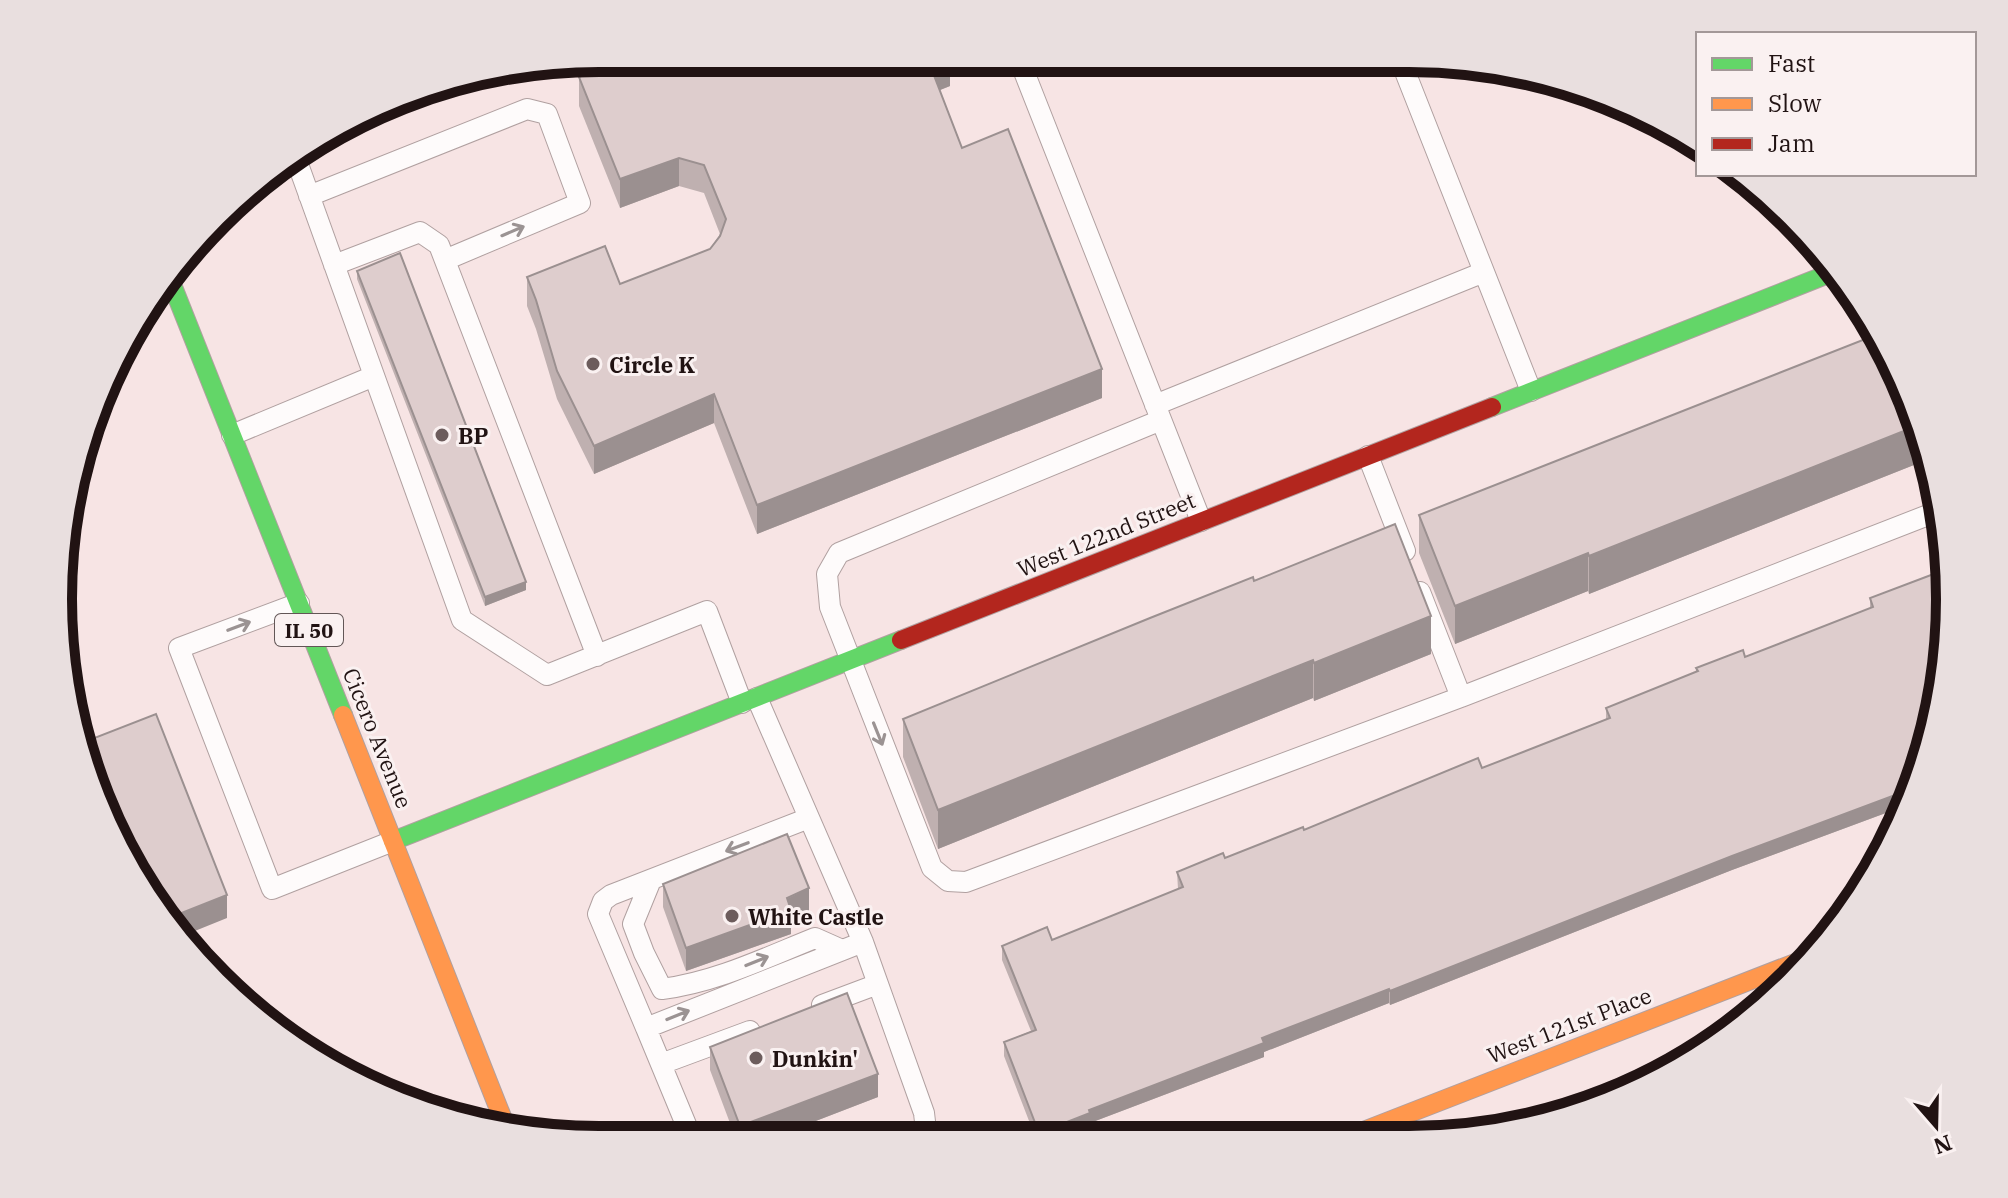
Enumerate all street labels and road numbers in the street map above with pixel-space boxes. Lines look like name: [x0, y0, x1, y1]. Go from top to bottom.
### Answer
street label: West 122nd Street: [1013, 485, 1199, 583]
road number: IL 50: [275, 614, 343, 646]
street label: Cicero Avenue: [337, 664, 419, 812]
street label: West 121st Place: [1483, 980, 1655, 1070]

